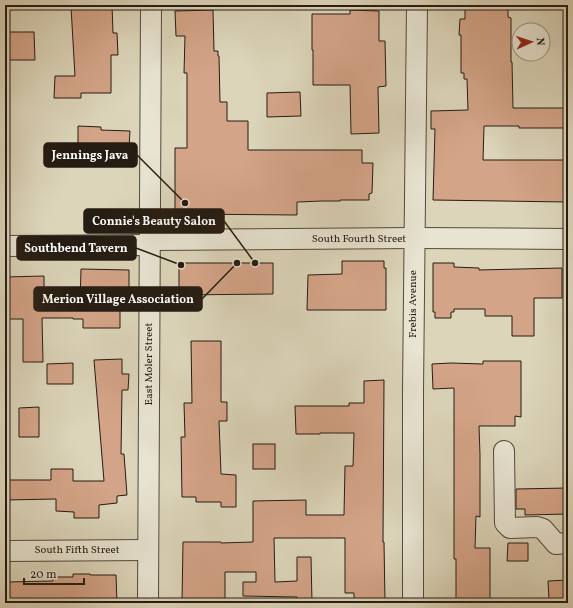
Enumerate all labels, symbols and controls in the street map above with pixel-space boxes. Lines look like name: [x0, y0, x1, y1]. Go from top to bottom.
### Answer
north arrow: [511, 22, 551, 62]
text: N: [532, 37, 547, 46]
callout: Jennings Java: [44, 143, 137, 167]
text: Jennings Java: [51, 148, 129, 164]
callout: Connie's Beauty Salon: [84, 209, 224, 233]
text: Connie's Beauty Salon: [92, 214, 216, 230]
street label: South Fourth Street: [312, 232, 406, 247]
callout: Southbend Tavern: [17, 236, 136, 260]
text: Southbend Tavern: [24, 241, 128, 257]
street label: Frebis Avenue: [406, 270, 421, 338]
callout: Merion Village Association: [34, 287, 202, 311]
text: Merion Village Association: [42, 292, 194, 308]
street label: East Moler Street: [142, 322, 157, 405]
street label: South Fifth Street: [34, 543, 120, 558]
scale bar: [24, 560, 84, 586]
text: 20 m: [30, 567, 57, 583]

